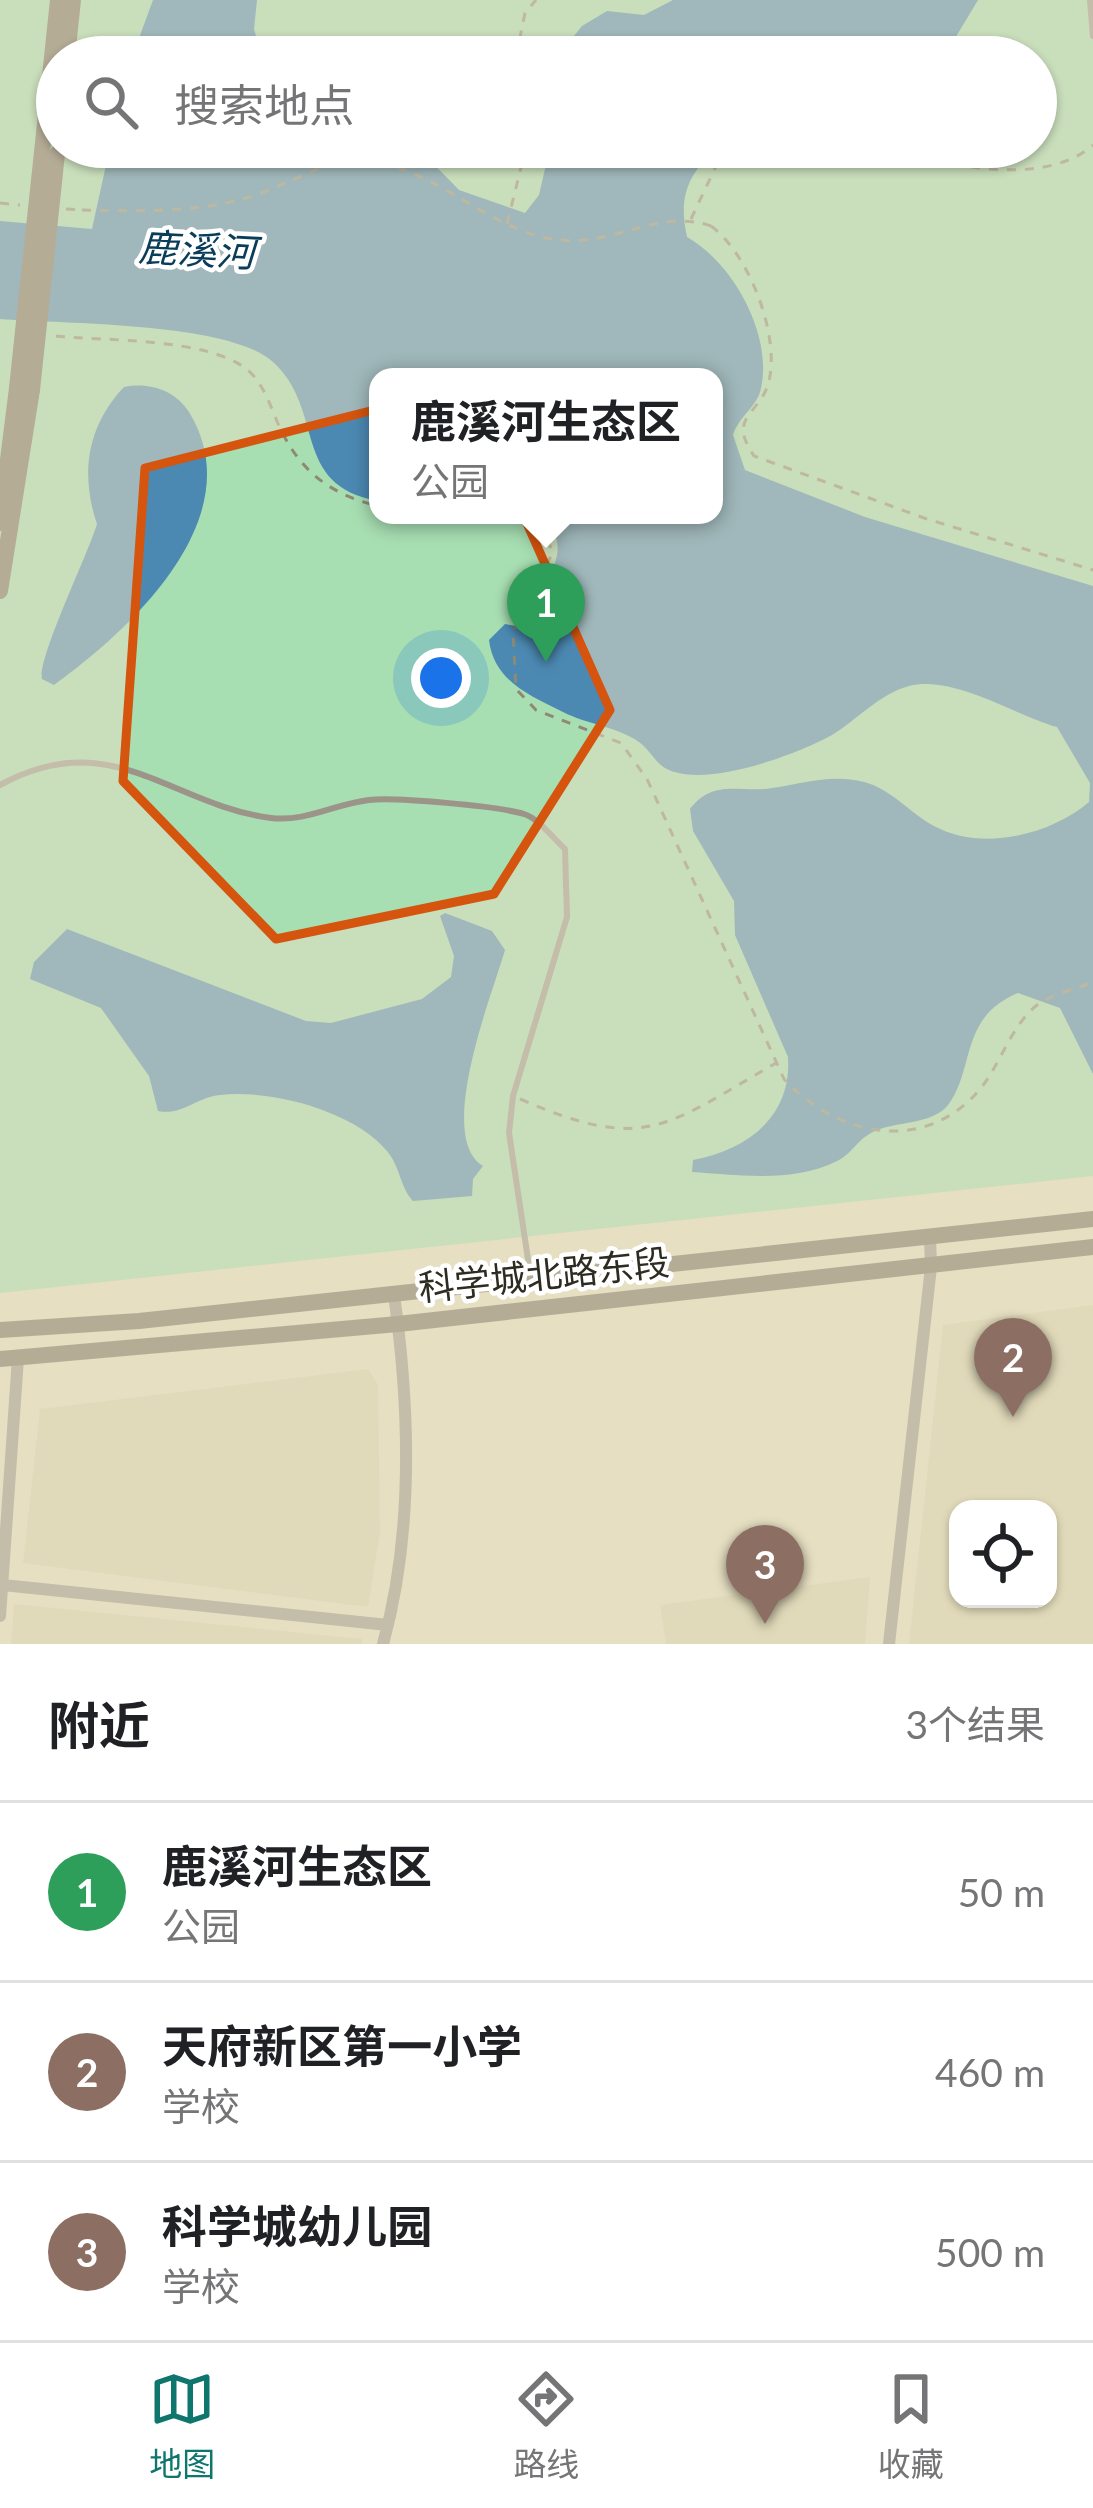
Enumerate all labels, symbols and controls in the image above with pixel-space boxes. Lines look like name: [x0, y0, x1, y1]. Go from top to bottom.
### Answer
search box: [36, 36, 1057, 168]
icon: search: [78, 69, 144, 135]
text: 搜索地点: [174, 78, 354, 132]
water label: 鹿溪河: [137, 223, 264, 275]
popup: [369, 368, 723, 524]
text: 鹿溪河生态区: [411, 394, 681, 448]
text: 公园: [411, 458, 489, 504]
pin: 1: [507, 563, 585, 662]
your location: [411, 648, 471, 708]
street label: 科学城北路东段: [416, 1239, 672, 1309]
pin: 2: [974, 1318, 1052, 1417]
map controls: [949, 1500, 1057, 1608]
button: locate: [949, 1500, 1057, 1608]
pin: 3: [726, 1525, 804, 1624]
text: 附近: [48, 1694, 150, 1755]
text: 3个结果: [905, 1701, 1045, 1747]
text: 鹿溪河生态区: [162, 1839, 432, 1893]
text: 1: [76, 1869, 98, 1915]
text: 50 m: [958, 1869, 1045, 1915]
text: 公园: [162, 1903, 240, 1949]
text: 天府新区第一小学: [162, 2019, 522, 2073]
text: 2: [76, 2049, 98, 2095]
text: 460 m: [935, 2049, 1045, 2095]
text: 学校: [162, 2083, 240, 2129]
text: 科学城幼儿园: [162, 2199, 432, 2253]
text: 3: [76, 2229, 98, 2275]
text: 500 m: [935, 2229, 1045, 2275]
text: 学校: [162, 2263, 240, 2309]
tab: 地图: [149, 2366, 215, 2486]
tab: 路线: [513, 2366, 579, 2486]
tab: 收藏: [878, 2366, 944, 2486]

